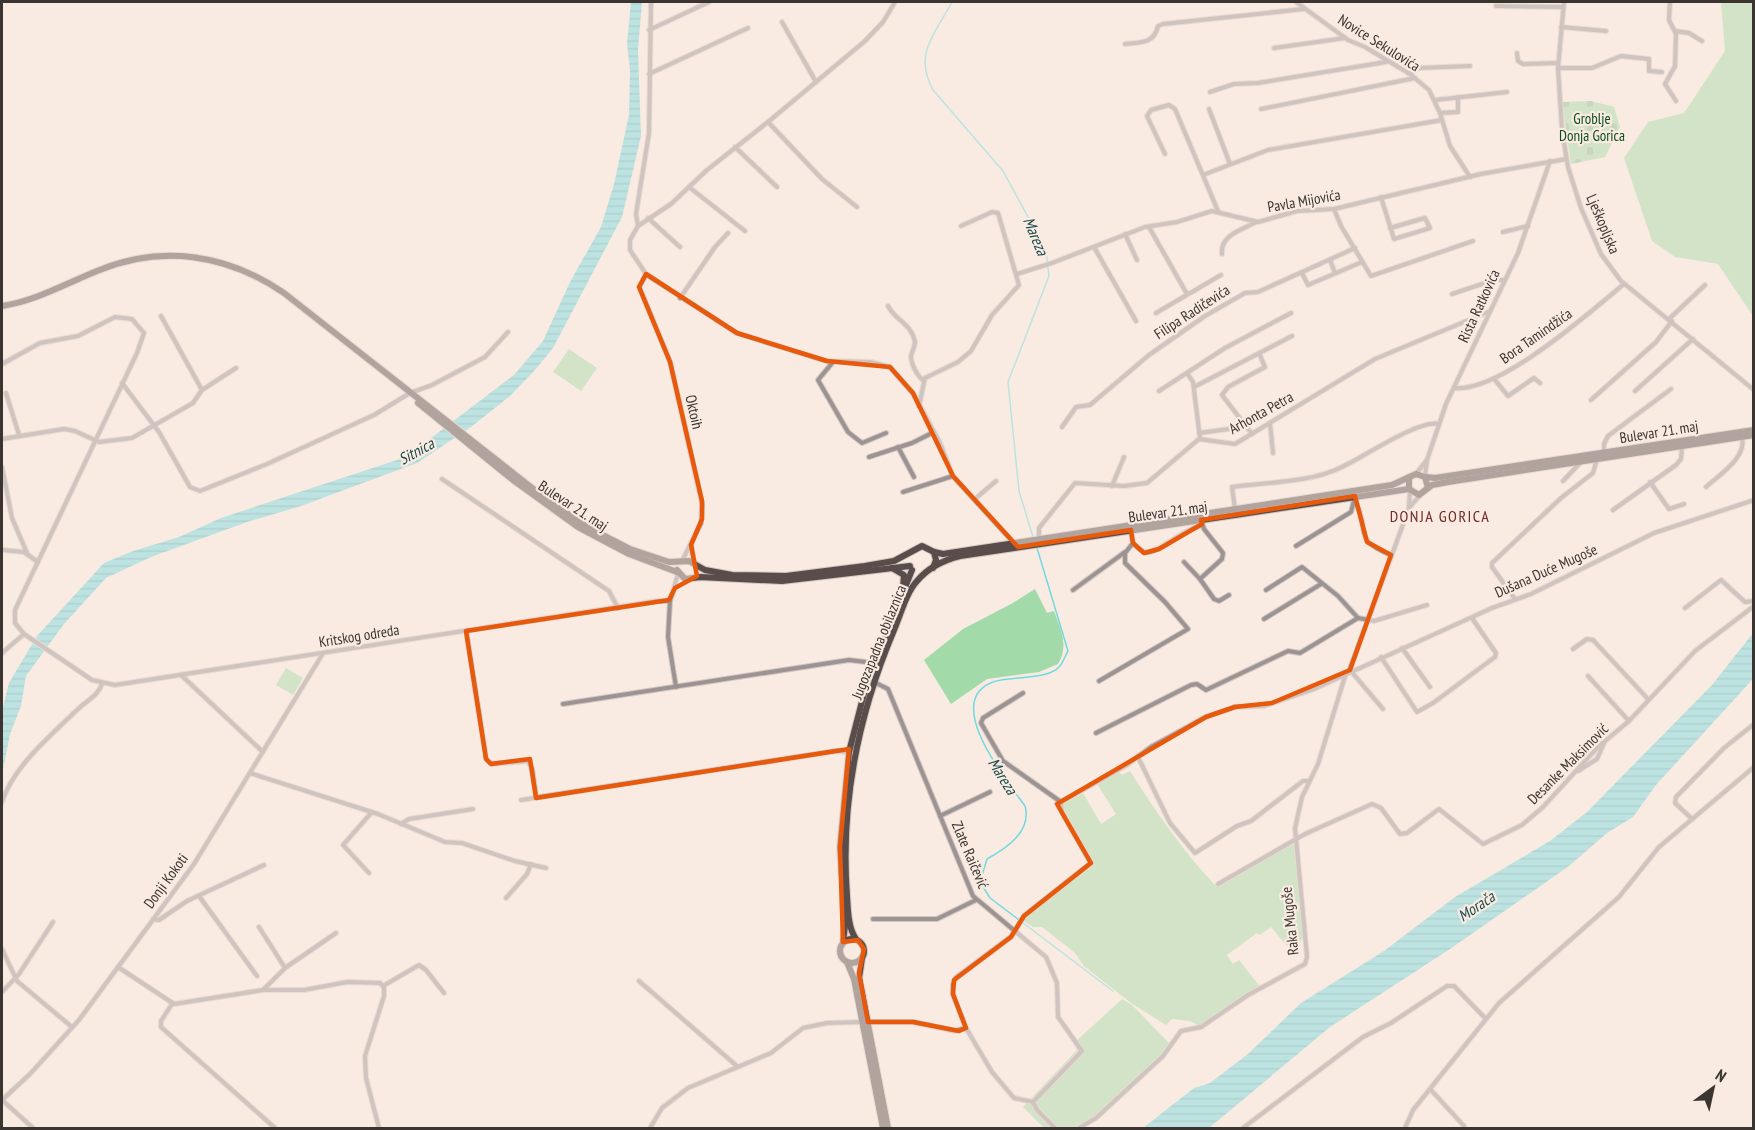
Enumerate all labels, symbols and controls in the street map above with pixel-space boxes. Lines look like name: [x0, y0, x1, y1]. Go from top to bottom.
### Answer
street label: Novice Sekulovića: [1335, 10, 1424, 75]
park label: Groblje Donja Gorica: [1559, 109, 1625, 145]
street label: Pavla Mijovića: [1266, 185, 1342, 216]
street label: Lješkopljska: [1582, 191, 1625, 257]
water label: Mareza: [1019, 214, 1054, 260]
street label: Rista Ratkovića: [1453, 266, 1504, 345]
street label: Filipa Radičevića: [1150, 280, 1233, 343]
street label: Bora Tamindžića: [1496, 304, 1576, 367]
street label: Arhonta Petra: [1225, 387, 1296, 438]
street label: Oktoih: [681, 393, 708, 431]
street label: Bulevar 21. maj: [1618, 416, 1700, 447]
water label: Sitnica: [395, 432, 439, 469]
street label: Bulevar 21. maj: [535, 476, 612, 535]
street label: Bulevar 21. maj: [1127, 497, 1209, 526]
district label: DONJA GORICA: [1390, 506, 1490, 526]
street label: Dušana Duće Mugoše: [1492, 539, 1600, 602]
street label: Jugozapadna obilaznica: [847, 582, 910, 703]
street label: Kritskog odreda: [317, 620, 401, 651]
street label: Desanke Maksimović: [1523, 719, 1613, 808]
water label: Mareza: [984, 754, 1023, 799]
street label: Zlate Raičević: [948, 818, 993, 892]
street label: Donji Kokoti: [139, 849, 192, 912]
street label: Raka Mugoše: [1276, 886, 1303, 956]
water label: Morača: [1454, 886, 1499, 925]
north arrow: [1683, 1058, 1743, 1118]
text: N: [1712, 1065, 1730, 1086]

